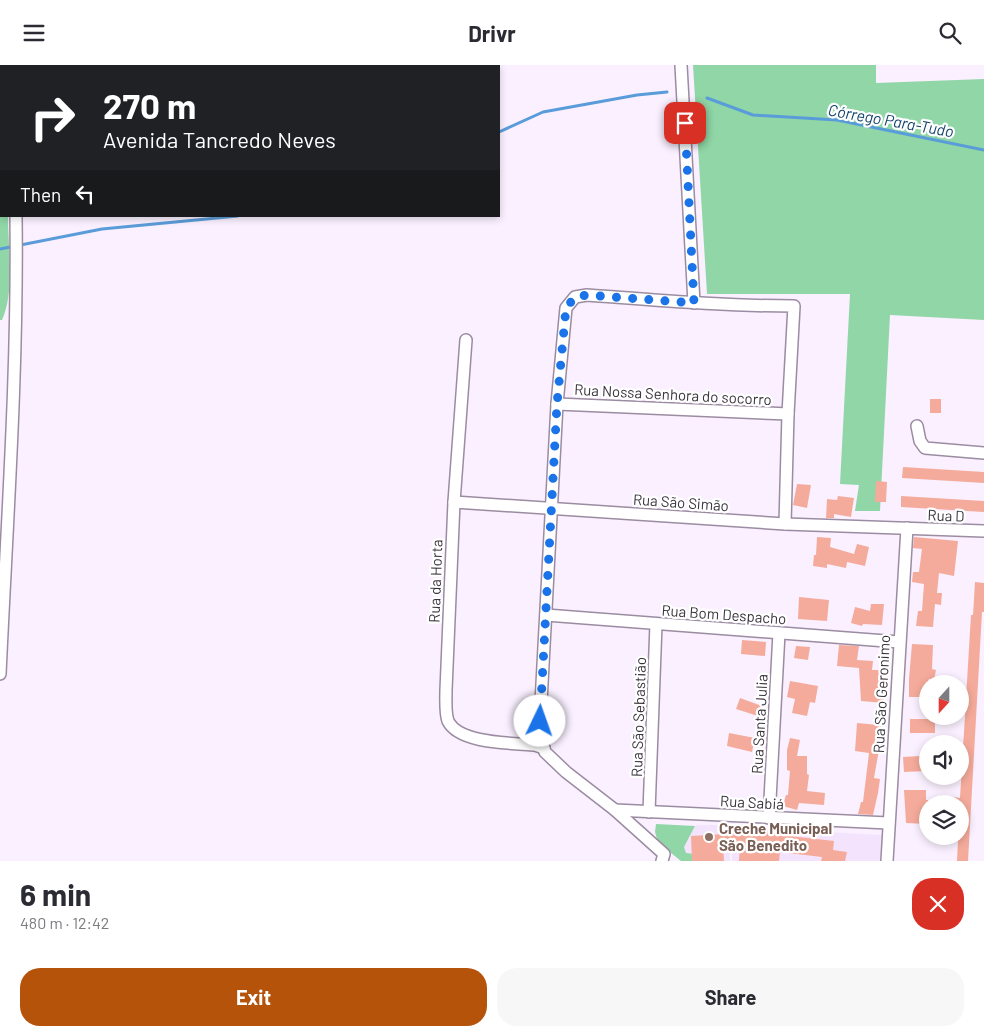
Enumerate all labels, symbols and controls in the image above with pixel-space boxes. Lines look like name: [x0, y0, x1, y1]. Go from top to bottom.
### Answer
icon: menu: [20, 19, 48, 47]
icon: search: [936, 19, 964, 47]
text: Drivr: [468, 20, 516, 46]
text: 270 m: [103, 84, 196, 126]
icon: right: [20, 85, 85, 150]
water label: Córrego Para-Tudo: [827, 100, 955, 140]
pin: [664, 102, 706, 144]
icon: arrive: [671, 109, 699, 137]
text: Avenida Tancredo Neves: [103, 126, 336, 152]
icon: left: [71, 180, 99, 208]
text: Then: [20, 183, 61, 206]
street label: Rua Nossa Senhora do socorro: [574, 380, 772, 408]
street label: Rua São Simão: [632, 490, 730, 514]
street label: Rua D: [927, 505, 965, 525]
street label: Rua da Horta: [425, 539, 445, 623]
street label: Rua Bom Despacho: [661, 601, 787, 627]
street label: Rua São Geronimo: [869, 634, 893, 754]
street label: Rua São Sebastião: [627, 657, 649, 777]
street label: Rua Santa Julia: [747, 674, 771, 774]
north arrow: [919, 675, 969, 725]
map controls: [919, 675, 969, 845]
position arrow: [513, 694, 565, 746]
button: sound: [919, 735, 969, 785]
street label: Rua Sabiá: [720, 791, 784, 813]
button: layers: [919, 795, 969, 845]
place label: Creche Municipal São Benedito: [719, 819, 832, 854]
marker: Creche Municipal São Benedito: [703, 831, 715, 843]
text: 6 min: [20, 876, 91, 912]
button: close: [912, 878, 964, 930]
text: 480 m · 12:42: [20, 913, 109, 932]
button: Exit: [20, 968, 487, 1026]
button: Share: [497, 968, 964, 1026]

